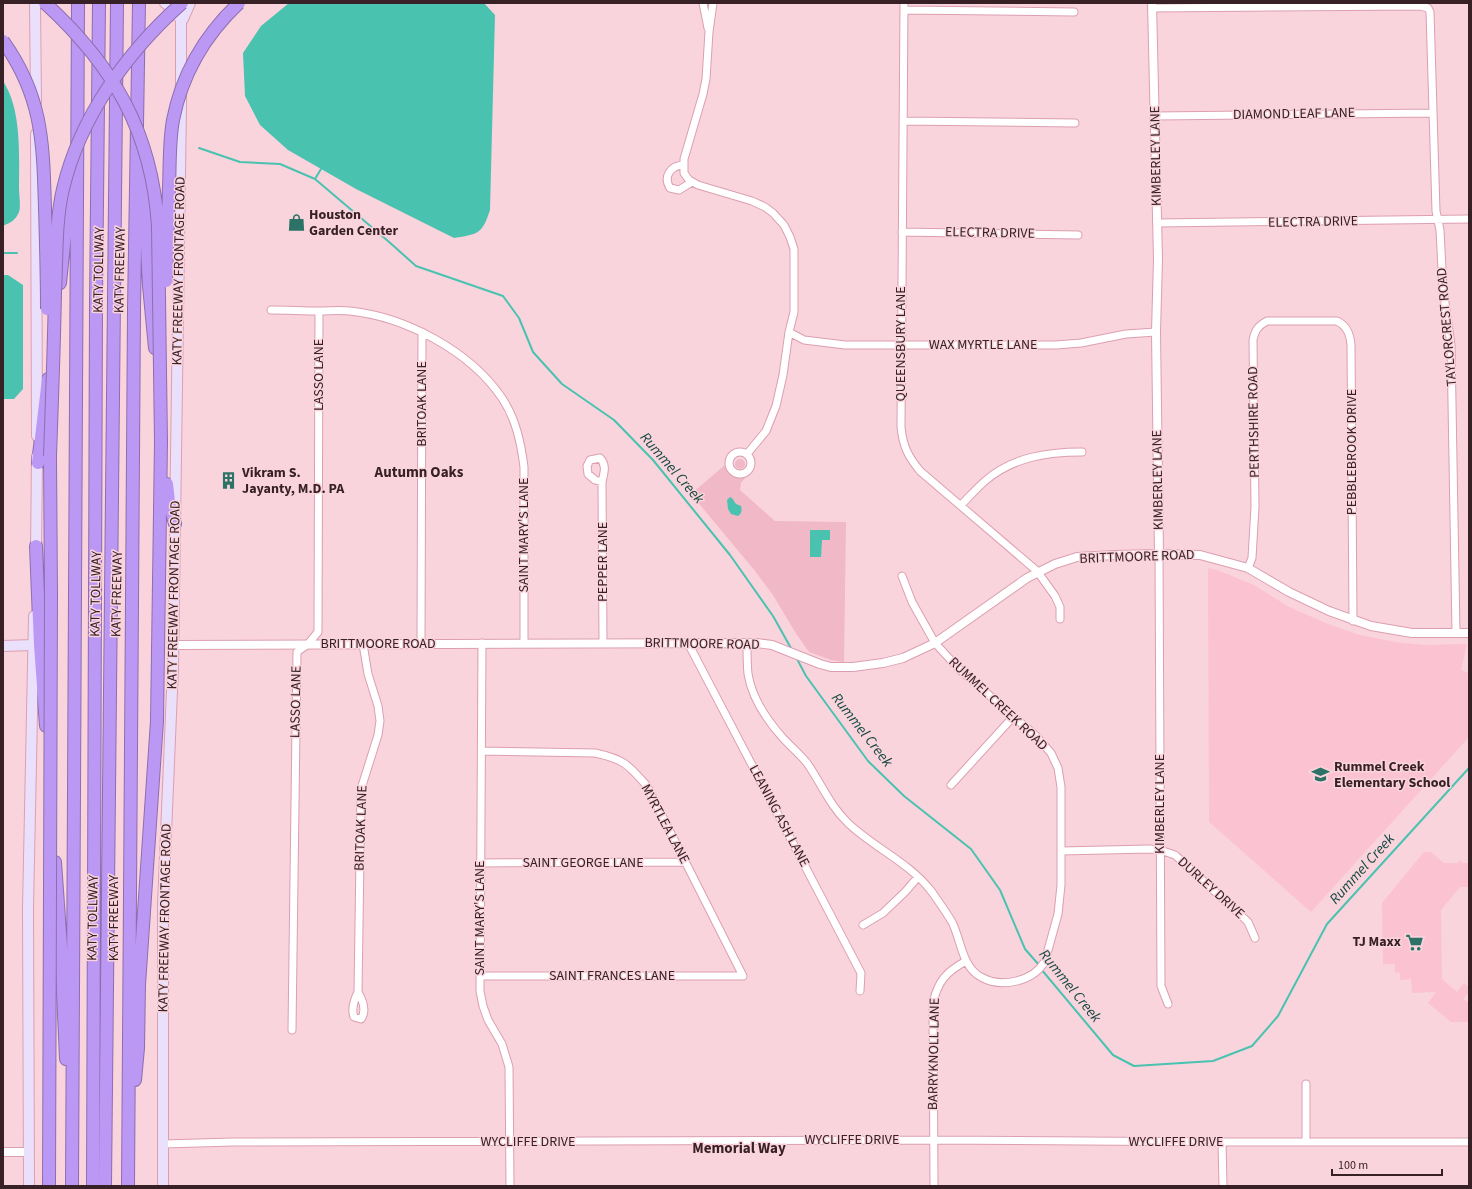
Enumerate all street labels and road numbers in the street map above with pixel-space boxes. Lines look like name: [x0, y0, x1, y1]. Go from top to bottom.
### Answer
street label: DIAMOND LEAF LANE: [1233, 103, 1355, 125]
street label: KIMBERLEY LANE: [1145, 106, 1167, 206]
street label: KATY FREEWAY FRONTAGE ROAD: [167, 176, 191, 366]
street label: ELECTRA DRIVE: [1268, 211, 1358, 233]
street label: ELECTRA DRIVE: [945, 222, 1035, 244]
street label: KATY FREEWAY: [109, 226, 131, 313]
street label: KATY TOLLWAY: [88, 227, 110, 313]
street label: TAYLORCREST ROAD: [1432, 267, 1462, 387]
street label: QUEENSBURY LANE: [891, 286, 911, 402]
street label: WAX MYRTLE LANE: [929, 335, 1037, 355]
street label: LASSO LANE: [309, 339, 329, 411]
street label: BRITOAK LANE: [412, 361, 432, 447]
street label: PERTHSHIRE ROAD: [1243, 366, 1265, 478]
street label: PEBBLEBROOK DRIVE: [1342, 389, 1362, 515]
street label: KIMBERLEY LANE: [1147, 430, 1169, 530]
street label: SAINT MARY'S LANE: [514, 477, 534, 593]
street label: KATY FREEWAY FRONTAGE ROAD: [162, 500, 186, 690]
street label: PEPPER LANE: [593, 522, 613, 602]
street label: BRITTMOORE ROAD: [1079, 545, 1195, 569]
street label: KATY FREEWAY: [106, 550, 128, 637]
street label: KATY TOLLWAY: [85, 551, 107, 637]
street label: BRITTMOORE ROAD: [644, 633, 760, 655]
street label: BRITTMOORE ROAD: [320, 634, 436, 654]
street label: RUMMEL CREEK ROAD: [944, 653, 1052, 755]
street label: LASSO LANE: [285, 666, 307, 738]
street label: KIMBERLEY LANE: [1150, 754, 1170, 854]
street label: LEANING ASH LANE: [744, 761, 814, 871]
street label: MYRTLEA LANE: [636, 781, 694, 867]
street label: BRITOAK LANE: [350, 785, 372, 871]
street label: KATY FREEWAY FRONTAGE ROAD: [153, 823, 177, 1013]
street label: DURLEY DRIVE: [1173, 852, 1249, 924]
street label: SAINT GEORGE LANE: [522, 853, 644, 873]
street label: SAINT MARY'S LANE: [470, 860, 490, 976]
street label: KATY TOLLWAY: [82, 875, 104, 961]
street label: KATY FREEWAY: [104, 875, 124, 961]
street label: SAINT FRANCES LANE: [549, 966, 675, 986]
street label: BARRYKNOLL LANE: [923, 998, 945, 1110]
street label: WYCLIFFE DRIVE: [805, 1130, 899, 1150]
street label: WYCLIFFE DRIVE: [481, 1132, 575, 1152]
street label: WYCLIFFE DRIVE: [1129, 1132, 1223, 1152]

